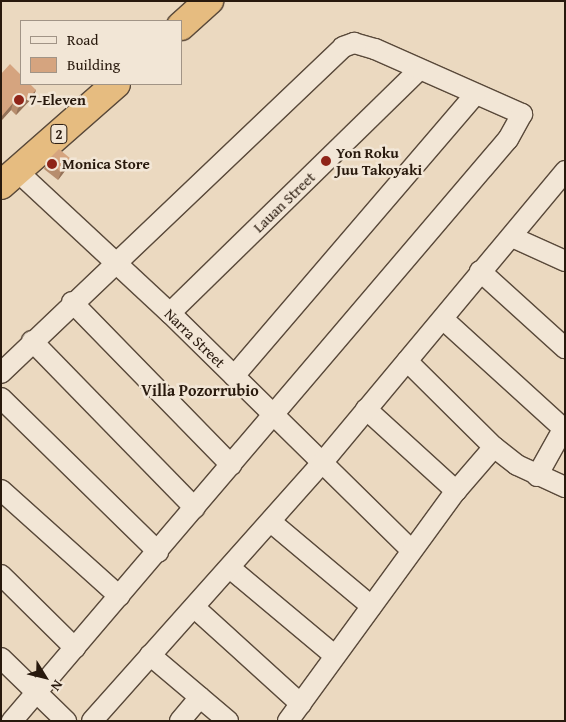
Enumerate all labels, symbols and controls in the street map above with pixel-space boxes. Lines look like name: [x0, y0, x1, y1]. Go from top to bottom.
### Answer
legend: [20, 20, 182, 85]
text: Road: [67, 29, 98, 50]
text: Building: [67, 54, 120, 75]
place label: 7-Eleven: [29, 91, 86, 109]
marker: 7-Eleven: [13, 94, 25, 106]
road number: 2: [50, 122, 68, 146]
place label: Yon Roku Juu Takoyaki: [336, 143, 422, 178]
place label: Monica Store: [62, 155, 150, 173]
marker: Yon Roku Juu Takoyaki: [320, 155, 332, 167]
marker: Monica Store: [46, 158, 58, 170]
street label: Lauan Street: [249, 168, 319, 236]
street label: Narra Street: [161, 305, 229, 371]
district label: Villa Pozorrubio: [141, 380, 259, 400]
north arrow: [20, 652, 70, 702]
text: N: [46, 676, 68, 695]

